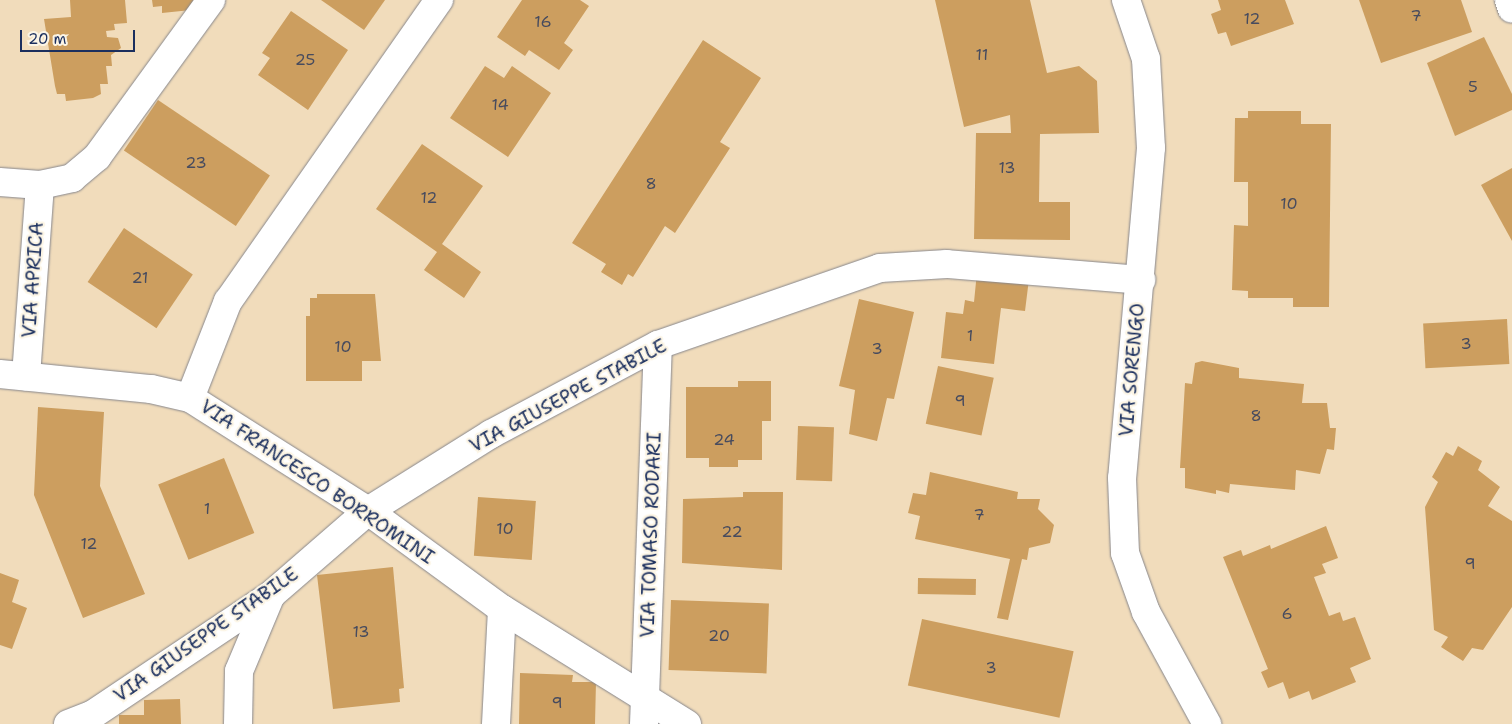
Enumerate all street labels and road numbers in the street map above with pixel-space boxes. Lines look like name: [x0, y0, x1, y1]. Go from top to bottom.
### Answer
street label: VIA APRICA: [18, 221, 48, 339]
street label: VIA SORENGO: [1115, 302, 1149, 438]
street label: VIA GIUSEPPE STABILE: [466, 334, 670, 458]
street label: VIA FRANCESCO BORROMINI: [196, 395, 438, 569]
street label: VIA TOMASO RODARI: [636, 432, 666, 638]
street label: VIA GIUSEPPE STABILE: [110, 563, 302, 707]

